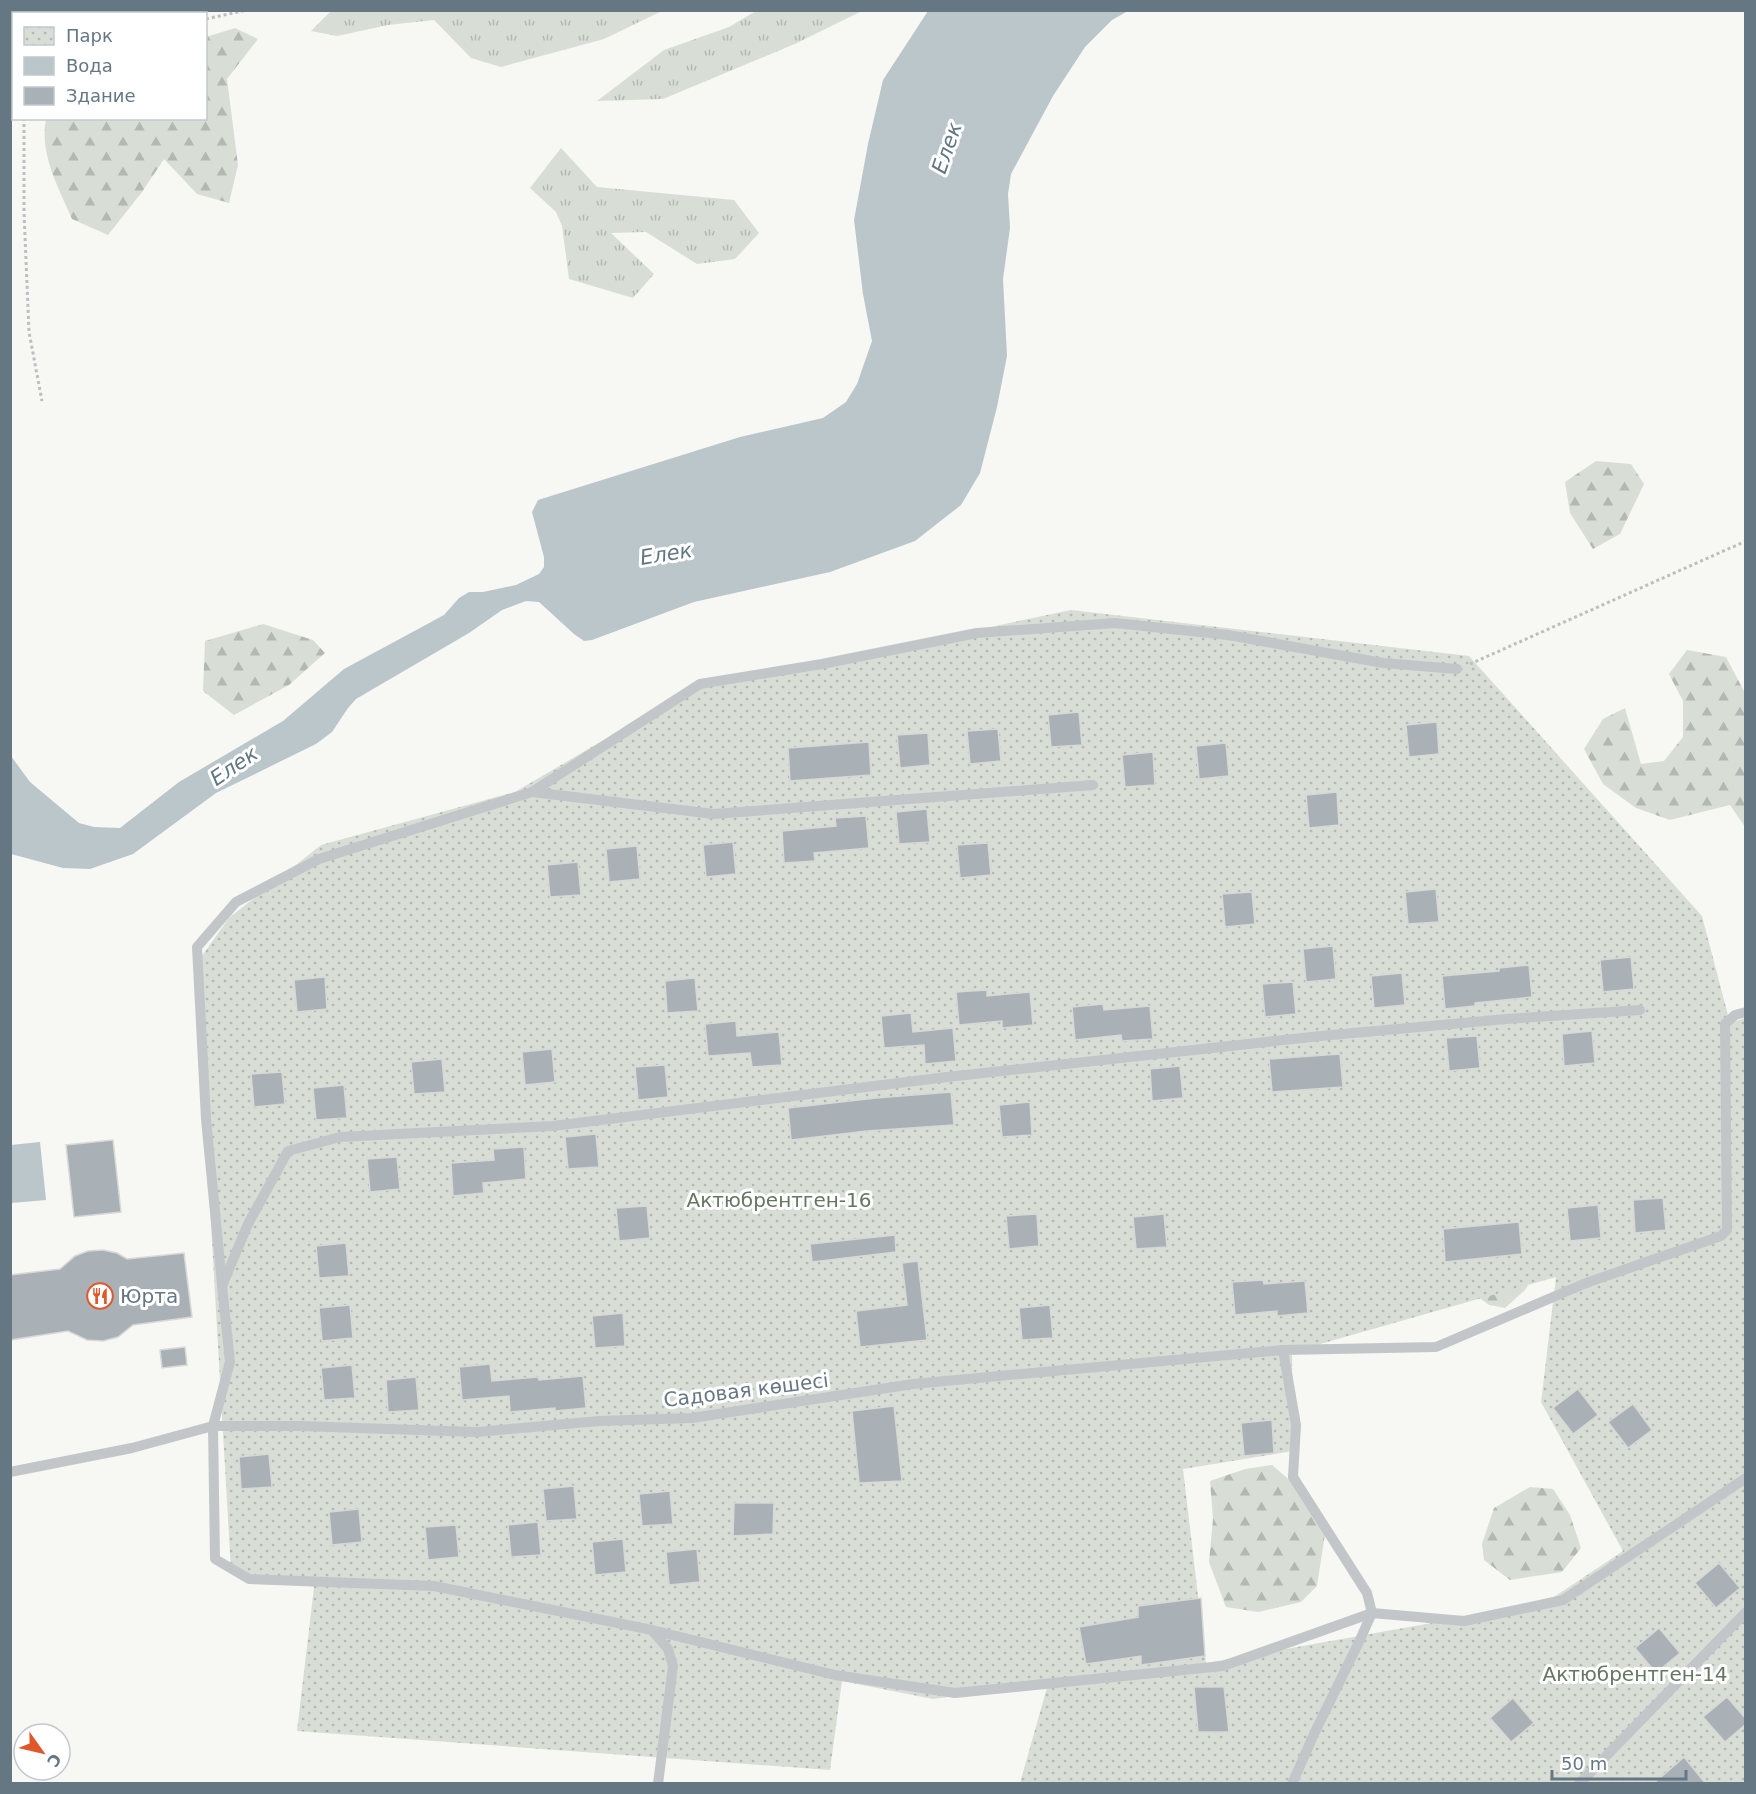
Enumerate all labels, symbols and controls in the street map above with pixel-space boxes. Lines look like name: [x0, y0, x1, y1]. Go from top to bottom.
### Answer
legend: [12, 12, 207, 120]
text: Парк: [66, 25, 113, 46]
text: Вода: [66, 55, 113, 76]
text: Здание: [66, 85, 136, 106]
water label: Елек: [927, 119, 967, 177]
water label: Елек: [638, 538, 694, 570]
water label: Елек: [206, 741, 263, 791]
park label: Актюбрентген-16: [687, 1188, 871, 1212]
restaurant icon: Юрта: [85, 1281, 115, 1311]
place label: Юрта: [120, 1284, 178, 1308]
street label: Садовая көшесі: [662, 1368, 830, 1412]
park label: Актюбрентген-14: [1543, 1662, 1727, 1686]
north arrow: [12, 1722, 72, 1782]
scale bar: [1552, 1743, 1686, 1781]
text: С: [43, 1750, 65, 1770]
text: 50 m: [1561, 1753, 1607, 1774]

